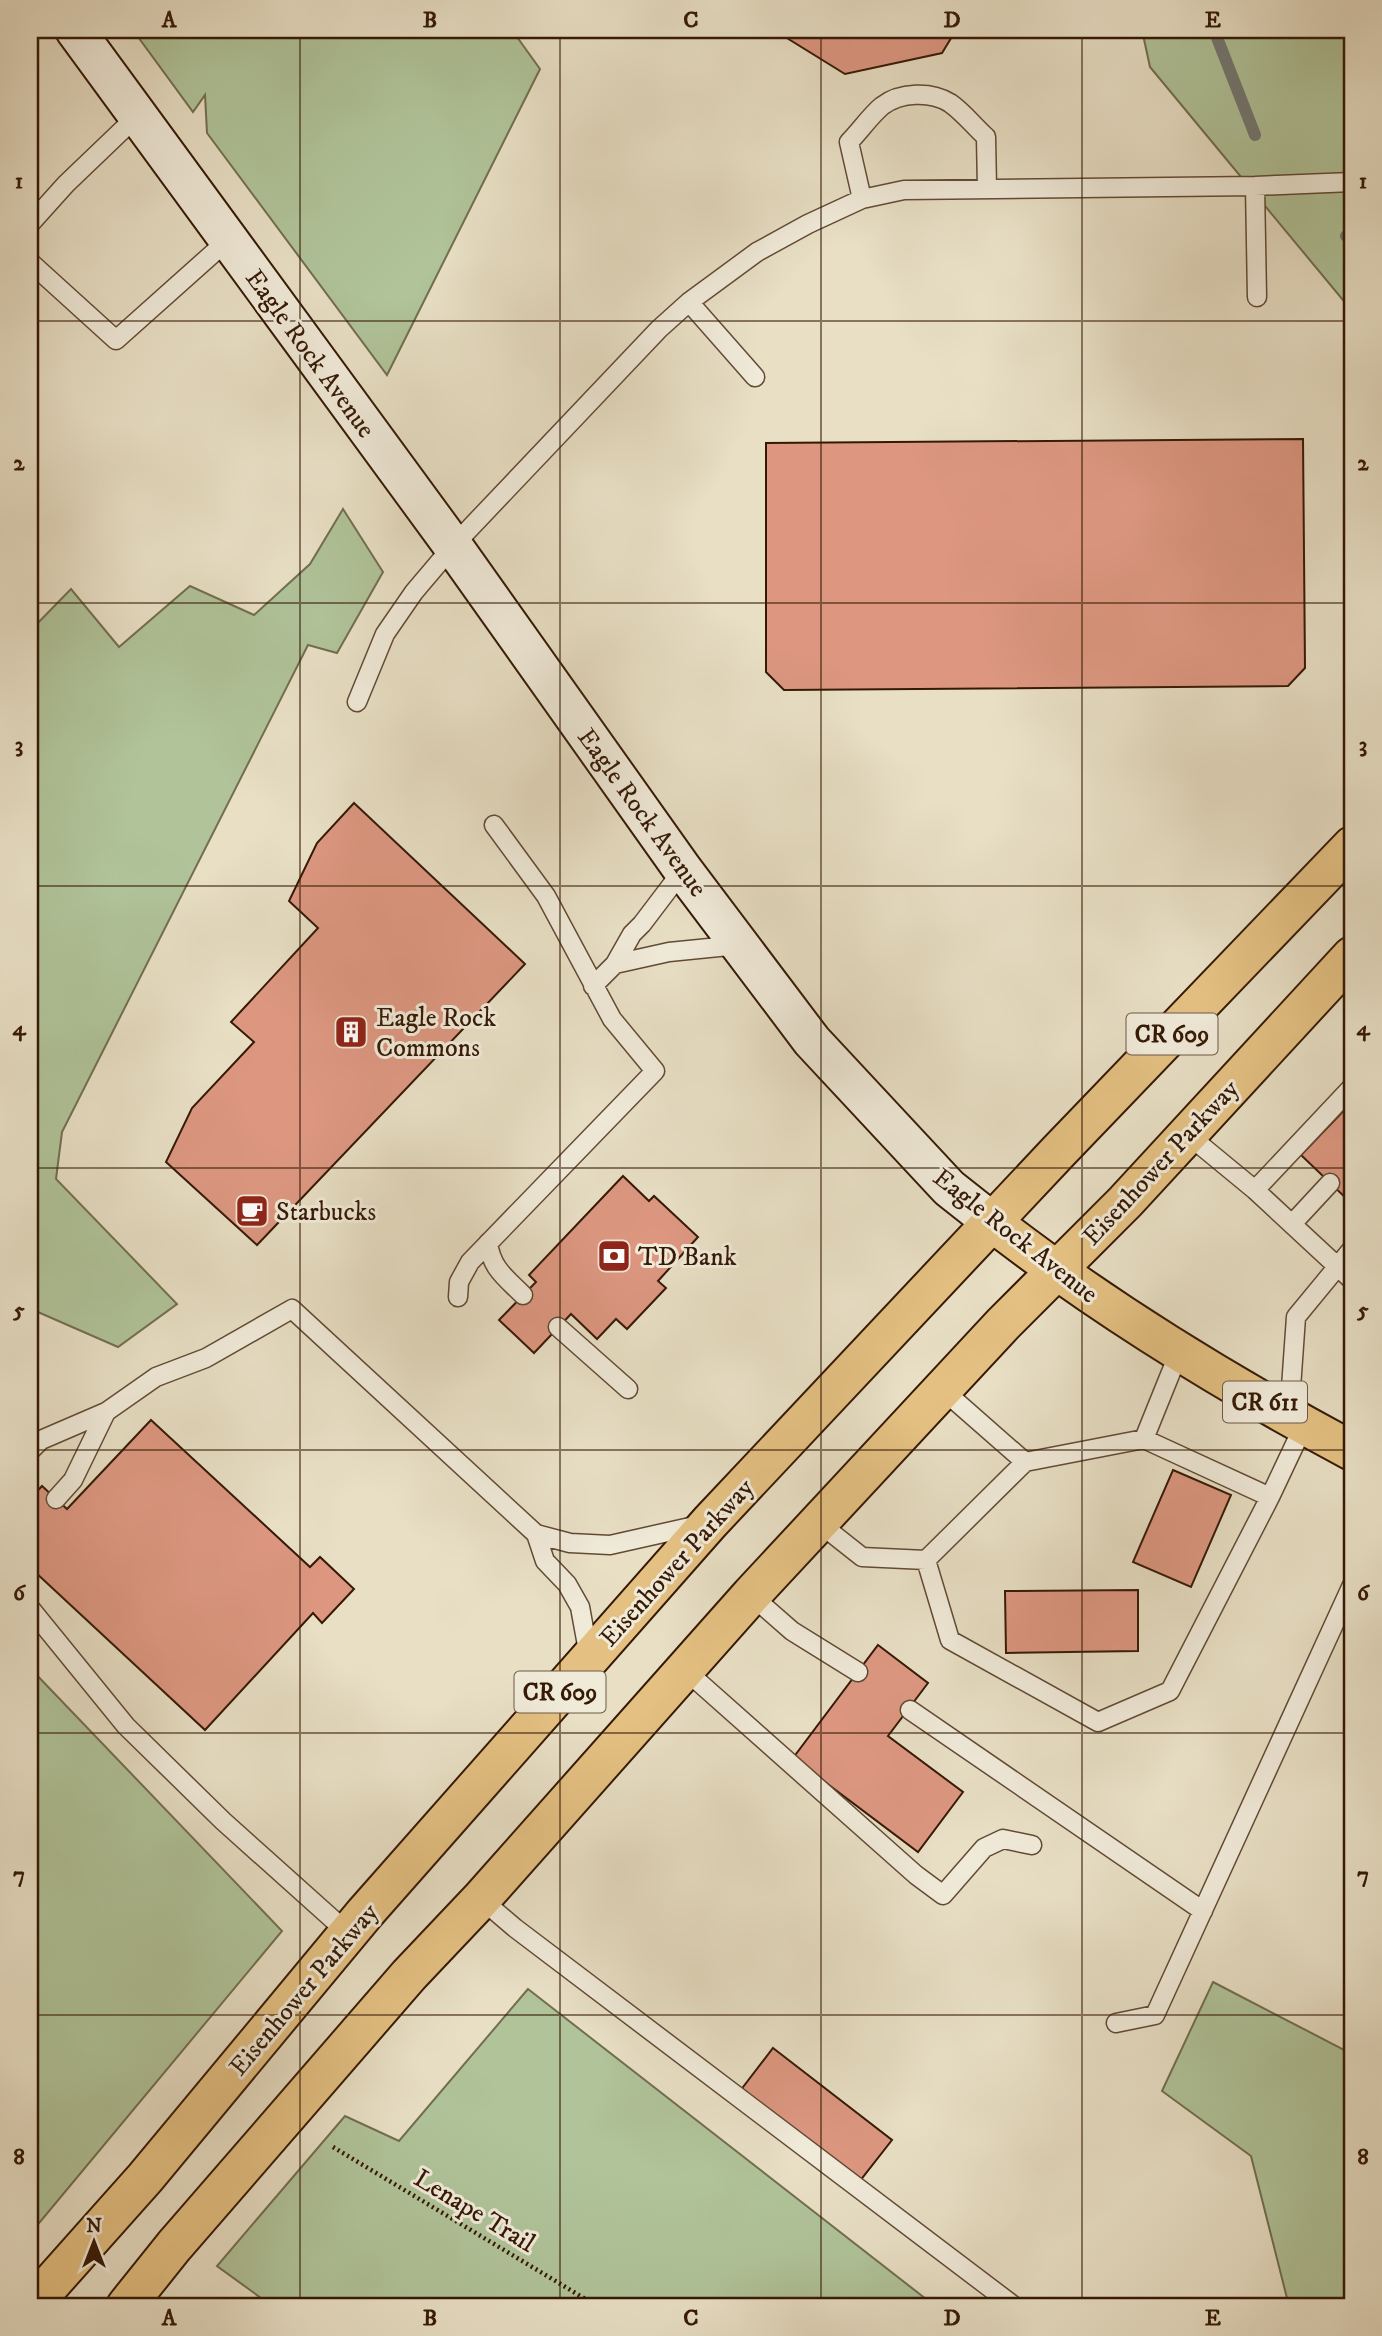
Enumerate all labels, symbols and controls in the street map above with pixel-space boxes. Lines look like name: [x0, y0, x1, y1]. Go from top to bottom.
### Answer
text: A: [161, 6, 178, 35]
text: B: [423, 6, 437, 35]
text: C: [683, 6, 699, 35]
text: D: [943, 6, 961, 35]
text: E: [1205, 6, 1221, 35]
text: 1: [15, 167, 23, 196]
text: 1: [1359, 167, 1367, 196]
street label: Eagle Rock Avenue: [237, 263, 382, 445]
text: 2: [13, 449, 25, 478]
text: 2: [1357, 449, 1369, 478]
street label: Eagle Rock Avenue: [569, 722, 714, 904]
text: 3: [15, 731, 23, 760]
text: 3: [1359, 731, 1367, 760]
place label: Eagle Rock Commons: [376, 1002, 496, 1065]
building icon: Eagle Rock Commons: [332, 1013, 370, 1051]
text: 4: [12, 1014, 27, 1043]
road number: CR 609: [1126, 1014, 1218, 1054]
text: 4: [1356, 1014, 1371, 1043]
street label: Eisenhower Parkway: [1076, 1073, 1247, 1253]
street label: Eagle Rock Avenue: [926, 1161, 1104, 1311]
cafe icon: Starbucks: [233, 1192, 271, 1230]
place label: Starbucks: [276, 1196, 376, 1229]
bank icon: TD Bank: [595, 1237, 633, 1275]
place label: TD Bank: [638, 1241, 737, 1274]
text: 5: [12, 1296, 25, 1325]
text: 5: [1356, 1296, 1369, 1325]
road number: CR 611: [1223, 1382, 1307, 1422]
street label: Eisenhower Parkway: [593, 1471, 762, 1654]
text: 6: [13, 1579, 27, 1608]
text: 6: [1357, 1579, 1371, 1608]
road number: CR 609: [514, 1672, 606, 1712]
text: 7: [13, 1861, 25, 1890]
text: 7: [1357, 1861, 1369, 1890]
street label: Eisenhower Parkway: [222, 1896, 386, 2083]
text: 8: [13, 2143, 25, 2172]
text: 8: [1357, 2143, 1369, 2172]
street label: Lenape Trail: [408, 2162, 541, 2260]
north arrow: [60, 2206, 130, 2276]
text: N: [86, 2215, 102, 2238]
text: A: [161, 2304, 178, 2333]
text: B: [423, 2304, 437, 2333]
text: C: [683, 2304, 699, 2333]
text: D: [943, 2304, 961, 2333]
text: E: [1205, 2304, 1221, 2333]

